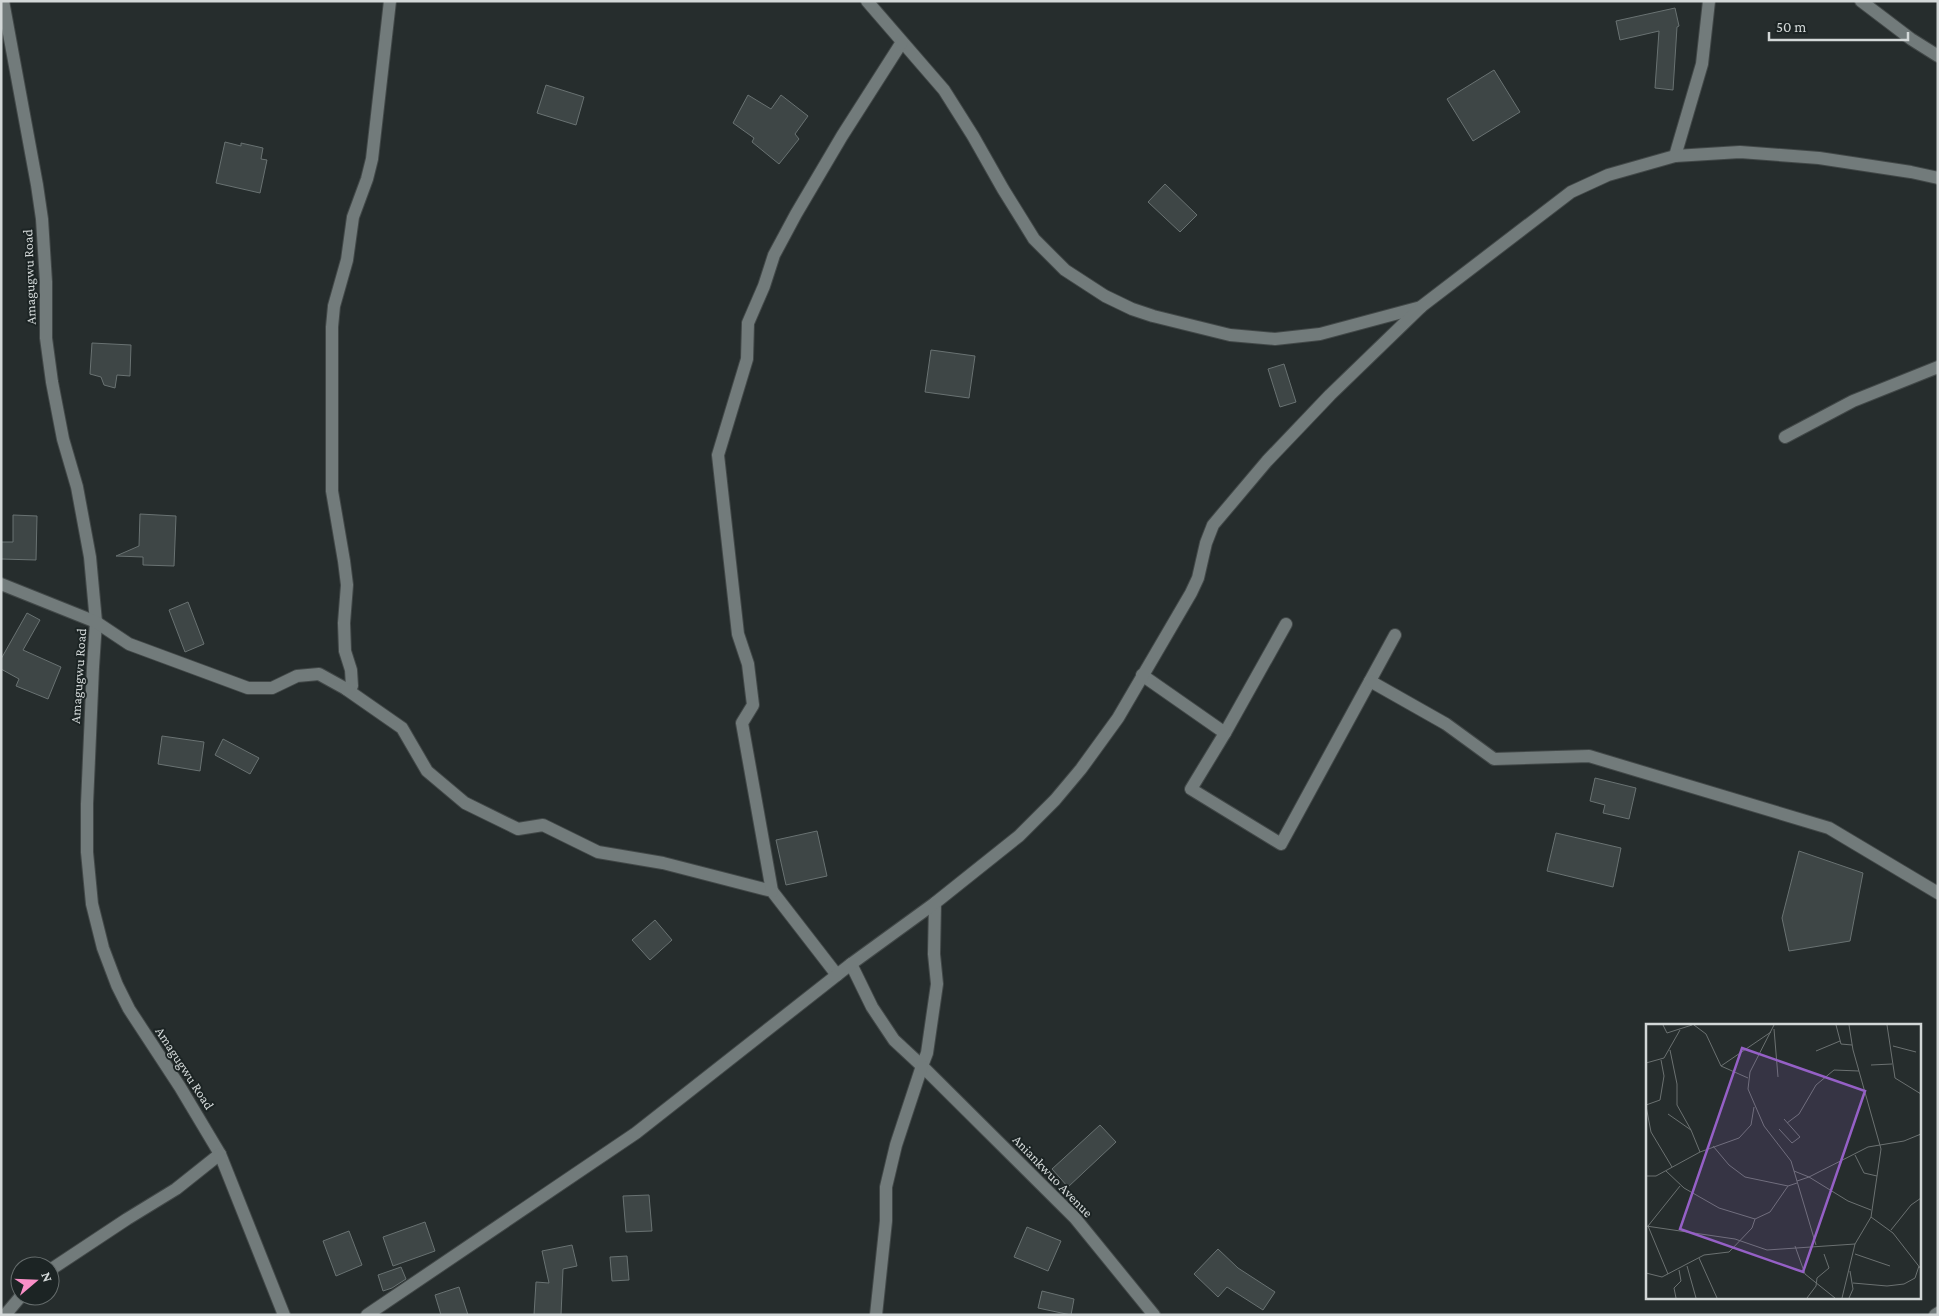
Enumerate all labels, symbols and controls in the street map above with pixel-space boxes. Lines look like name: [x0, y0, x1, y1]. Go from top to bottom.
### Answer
scale bar: [1769, 10, 1908, 42]
text: 50 m: [1776, 19, 1806, 35]
street label: Amagugwu Road: [19, 228, 39, 325]
street label: Amagugwu Road: [67, 627, 89, 724]
street label: Amagugwu Road: [152, 1024, 218, 1113]
inset map: [1646, 1024, 1922, 1298]
street label: Aniankwuo Avenue: [1010, 1132, 1096, 1220]
north arrow: [10, 1256, 60, 1306]
text: N: [38, 1270, 57, 1284]

